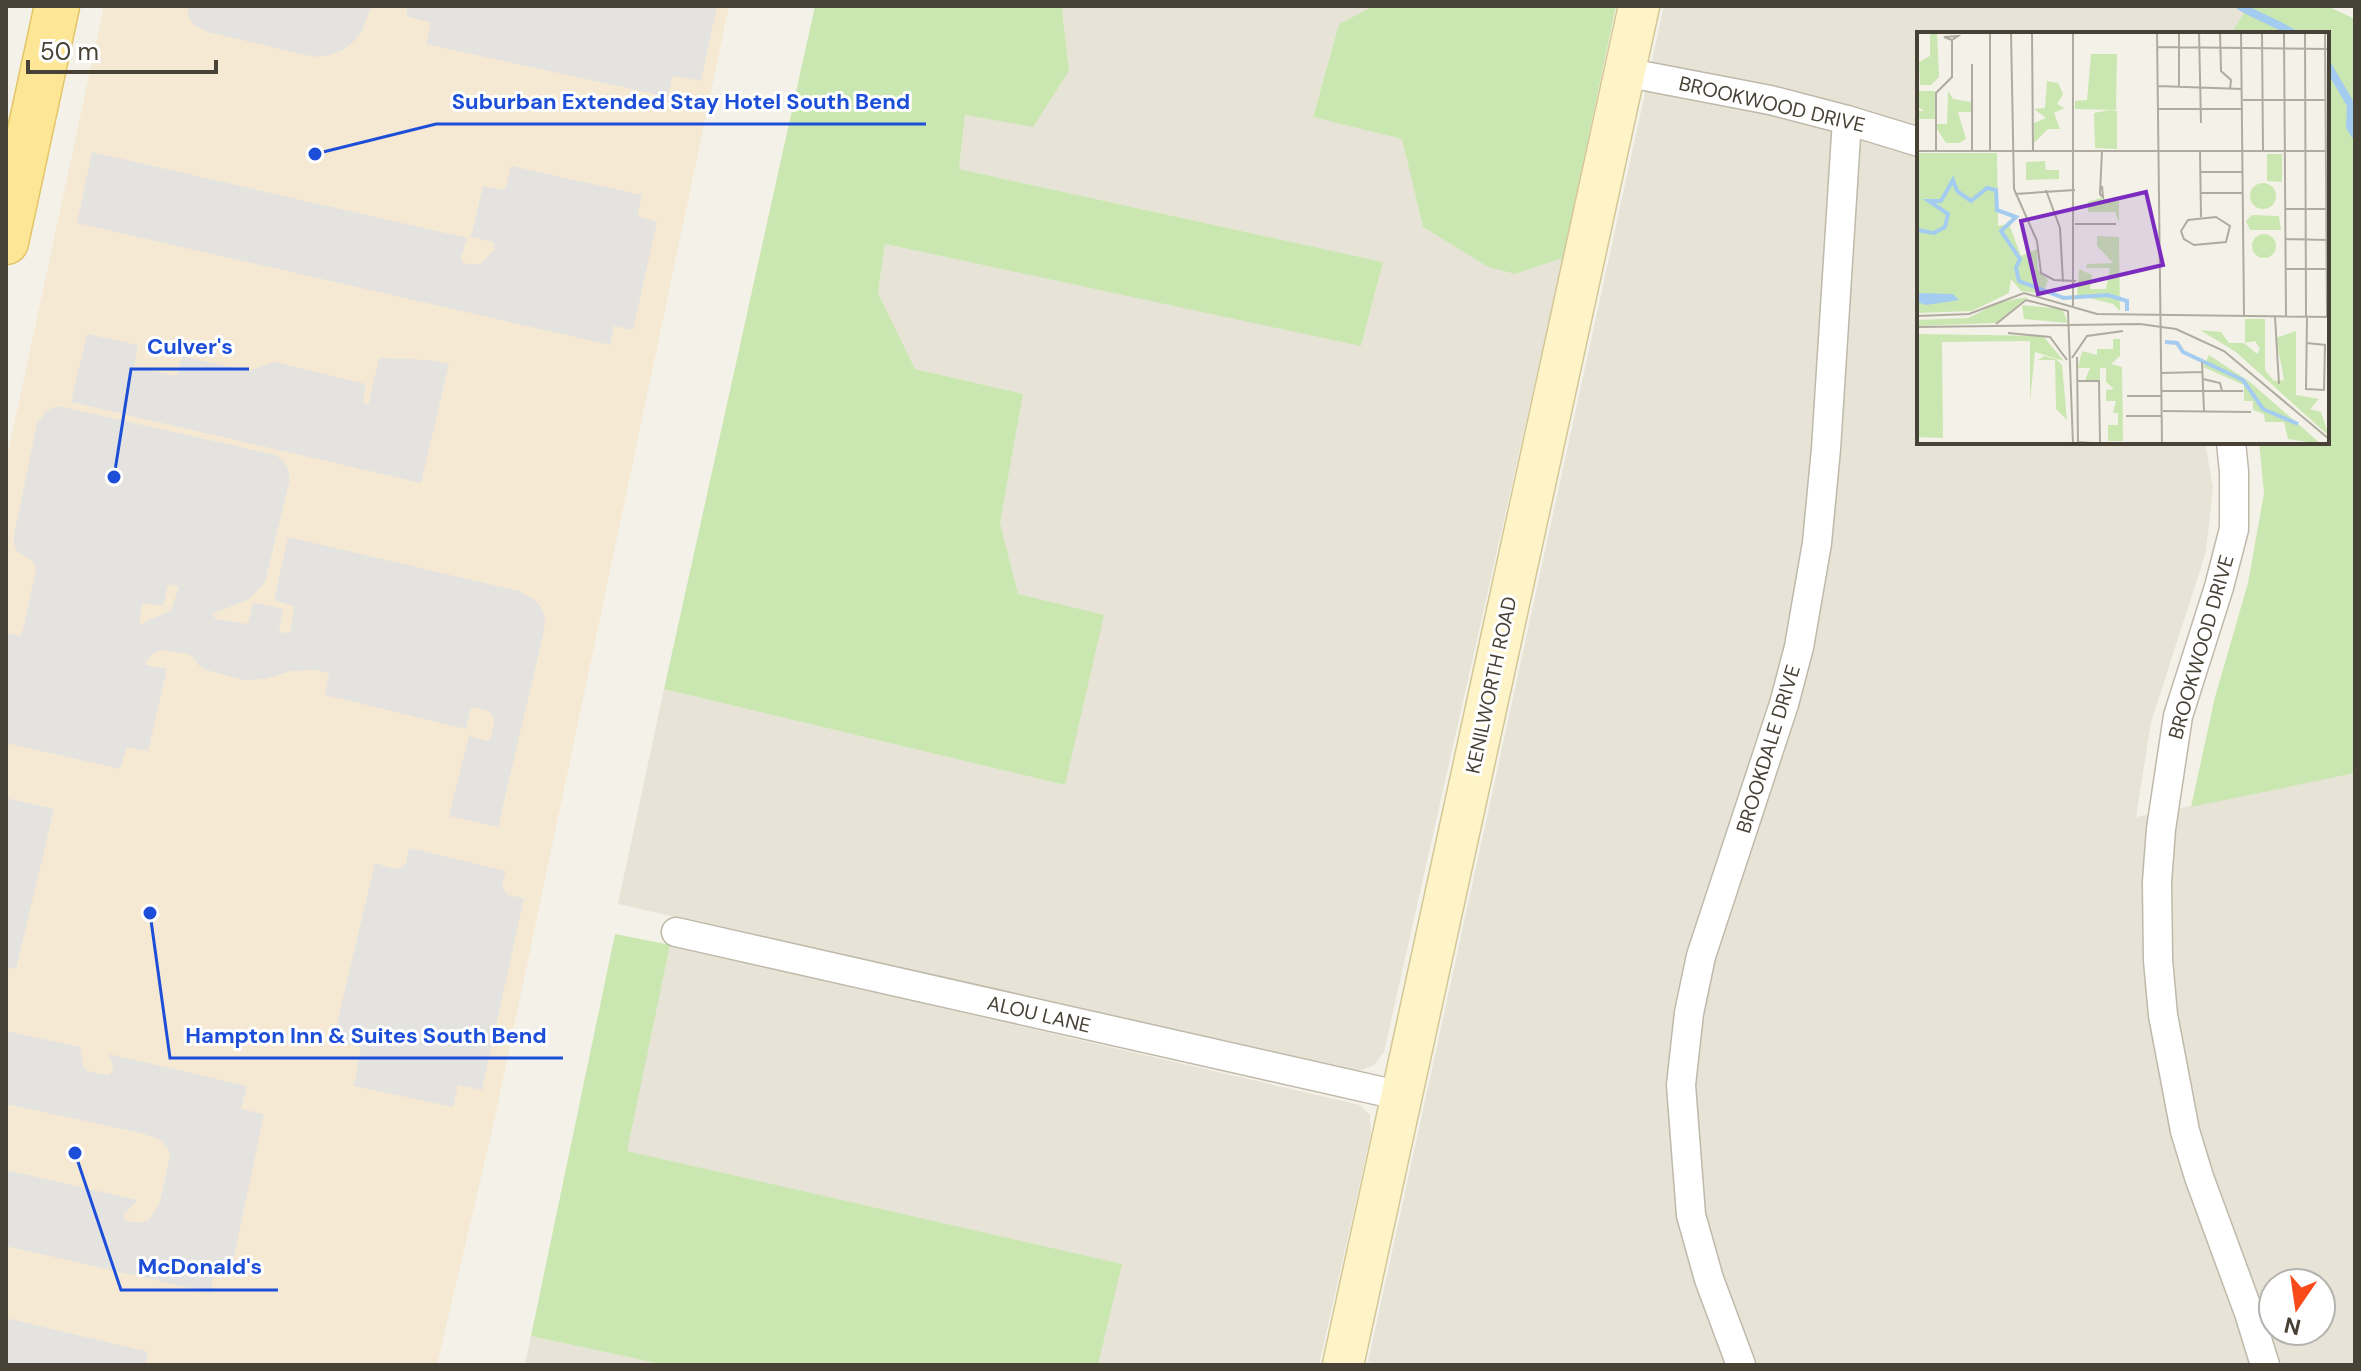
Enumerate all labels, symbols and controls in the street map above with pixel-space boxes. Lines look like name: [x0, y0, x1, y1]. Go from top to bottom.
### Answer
scale bar: [28, 24, 216, 74]
inset map: [1917, 32, 2329, 444]
text: 50 m: [40, 36, 99, 67]
street label: BROOKWOOD DRIVE: [1676, 70, 1868, 138]
callout: Suburban Extended Stay Hotel South Bend: [436, 78, 926, 124]
text: Suburban Extended Stay Hotel South Bend: [452, 87, 910, 116]
callout: Culver's: [131, 323, 249, 369]
text: Culver's: [147, 332, 233, 361]
street label: BROOKWOOD DRIVE: [2162, 552, 2240, 742]
street label: KENILWORTH ROAD: [1460, 594, 1522, 776]
street label: BROOKDALE DRIVE: [1730, 662, 1806, 836]
street label: ALOU LANE: [985, 989, 1093, 1039]
callout: Hampton Inn & Suites South Bend: [170, 1012, 563, 1058]
text: Hampton Inn & Suites South Bend: [185, 1021, 547, 1050]
callout: McDonald's: [121, 1244, 278, 1290]
text: McDonald's: [138, 1252, 262, 1281]
north arrow: [2257, 1267, 2337, 1347]
text: N: [2282, 1310, 2304, 1342]

